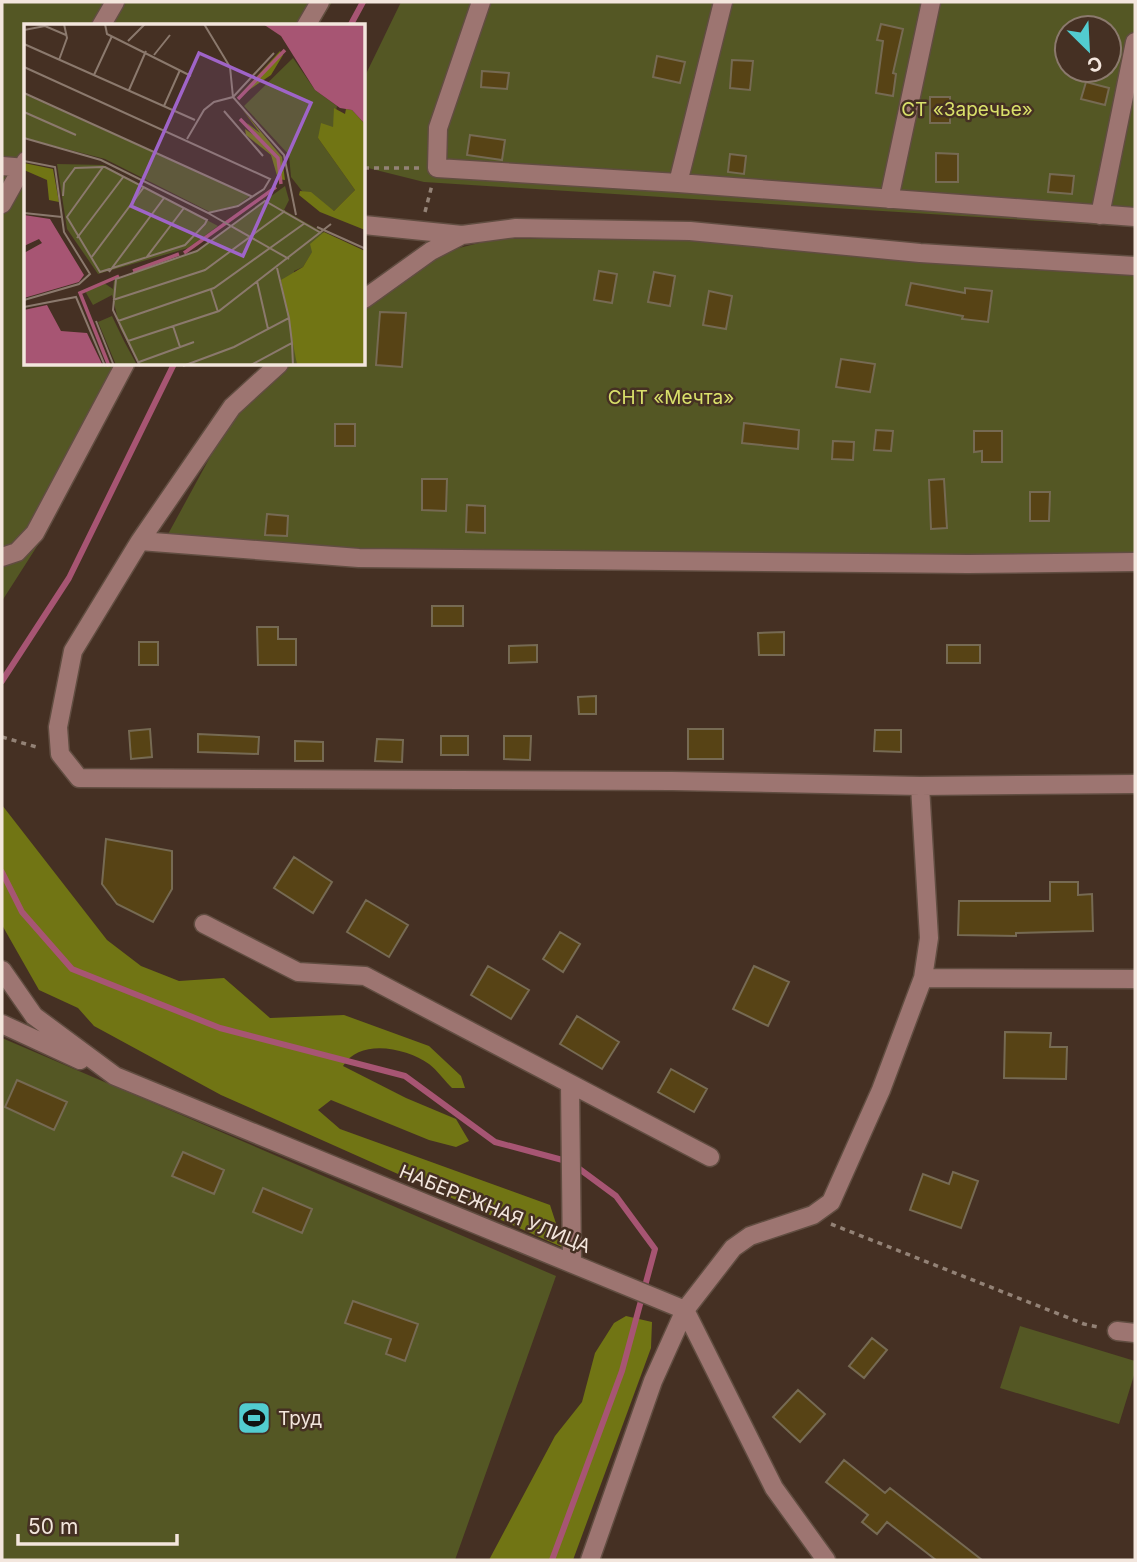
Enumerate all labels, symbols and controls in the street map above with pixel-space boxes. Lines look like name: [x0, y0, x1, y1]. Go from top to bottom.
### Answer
north arrow: [1053, 14, 1123, 84]
inset map: [24, 24, 366, 366]
text: С: [1084, 51, 1106, 77]
park label: СТ «Заречье»: [901, 98, 1033, 121]
park label: СНТ «Мечта»: [608, 386, 734, 409]
street label: НАБЕРЕЖНАЯ УЛИЦА: [396, 1160, 594, 1258]
sports icon: Труд: [235, 1399, 273, 1437]
place label: Труд: [278, 1407, 322, 1430]
scale bar: [18, 1502, 177, 1546]
text: 50 m: [28, 1514, 78, 1539]

